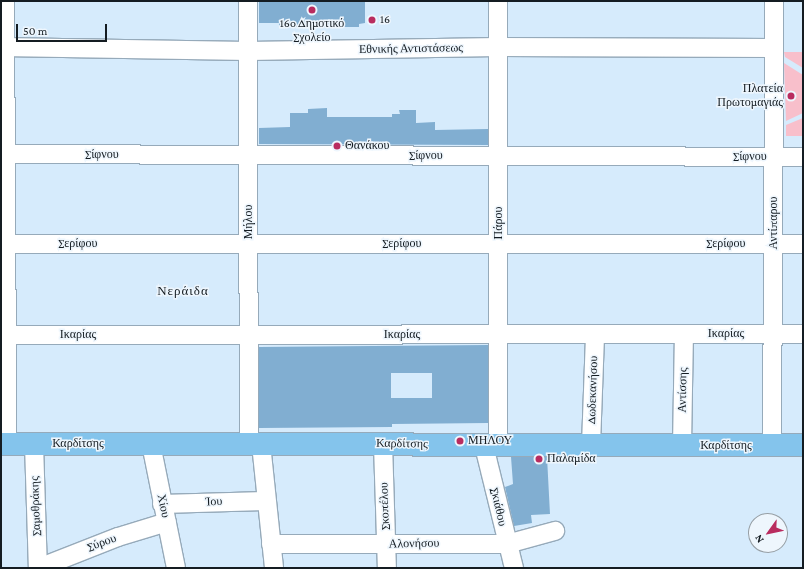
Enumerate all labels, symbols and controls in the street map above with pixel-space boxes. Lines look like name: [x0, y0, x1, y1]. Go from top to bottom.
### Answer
marker: 16o Δημοτικό Σχολείο: [307, 5, 317, 15]
place label: 16: [380, 13, 390, 27]
marker: 16: [367, 15, 377, 25]
scale bar: [18, 16, 109, 42]
place label: 16o Δημοτικό Σχολείο: [280, 17, 344, 45]
text: 50 m: [23, 24, 47, 38]
street label: Εθνικής Αντιστάσεως: [359, 41, 463, 57]
place label: Πλατεία Πρωτομαγιάς: [717, 82, 783, 110]
marker: Πλατεία Πρωτομαγιάς: [786, 91, 796, 101]
place label: Θανάκου: [345, 139, 389, 153]
marker: Θανάκου: [332, 141, 342, 151]
street label: Σίφνου: [85, 148, 119, 162]
street label: Σίφνου: [409, 149, 443, 163]
street label: Σίφνου: [733, 150, 767, 164]
street label: Αντίπαρου: [767, 197, 781, 249]
street label: Μήλου: [242, 205, 256, 239]
street label: Πάρου: [492, 207, 506, 239]
street label: Σερίφου: [59, 237, 97, 251]
street label: Σερίφου: [383, 237, 421, 251]
street label: Σερίφου: [707, 237, 745, 251]
district label: Νεράιδα: [157, 283, 209, 299]
street label: Ικαρίας: [708, 327, 744, 341]
street label: Ικαρίας: [60, 328, 96, 342]
street label: Ικαρίας: [384, 328, 420, 342]
street label: Δωδεκανήσου: [585, 356, 601, 424]
street label: Αντίσσης: [675, 367, 691, 413]
place label: ΜΗΛΟΥ: [468, 434, 512, 448]
street label: Καρδίτσης: [376, 436, 428, 452]
marker: ΜΗΛΟΥ: [455, 436, 465, 446]
street label: Καρδίτσης: [52, 437, 104, 451]
street label: Καρδίτσης: [700, 439, 752, 453]
place label: Παλαμίδα: [547, 452, 596, 466]
marker: Παλαμίδα: [534, 454, 544, 464]
street label: Σαμοθράκης: [28, 476, 44, 536]
street label: Σκοπέλου: [377, 482, 393, 530]
street label: Σκιάθου: [487, 486, 509, 528]
street label: Χίου: [153, 493, 173, 519]
street label: Ίου: [205, 495, 223, 509]
north arrow: [748, 513, 788, 553]
street label: Σύρου: [86, 531, 118, 555]
text: N: [752, 533, 766, 545]
street label: Αλονήσου: [389, 536, 439, 552]

